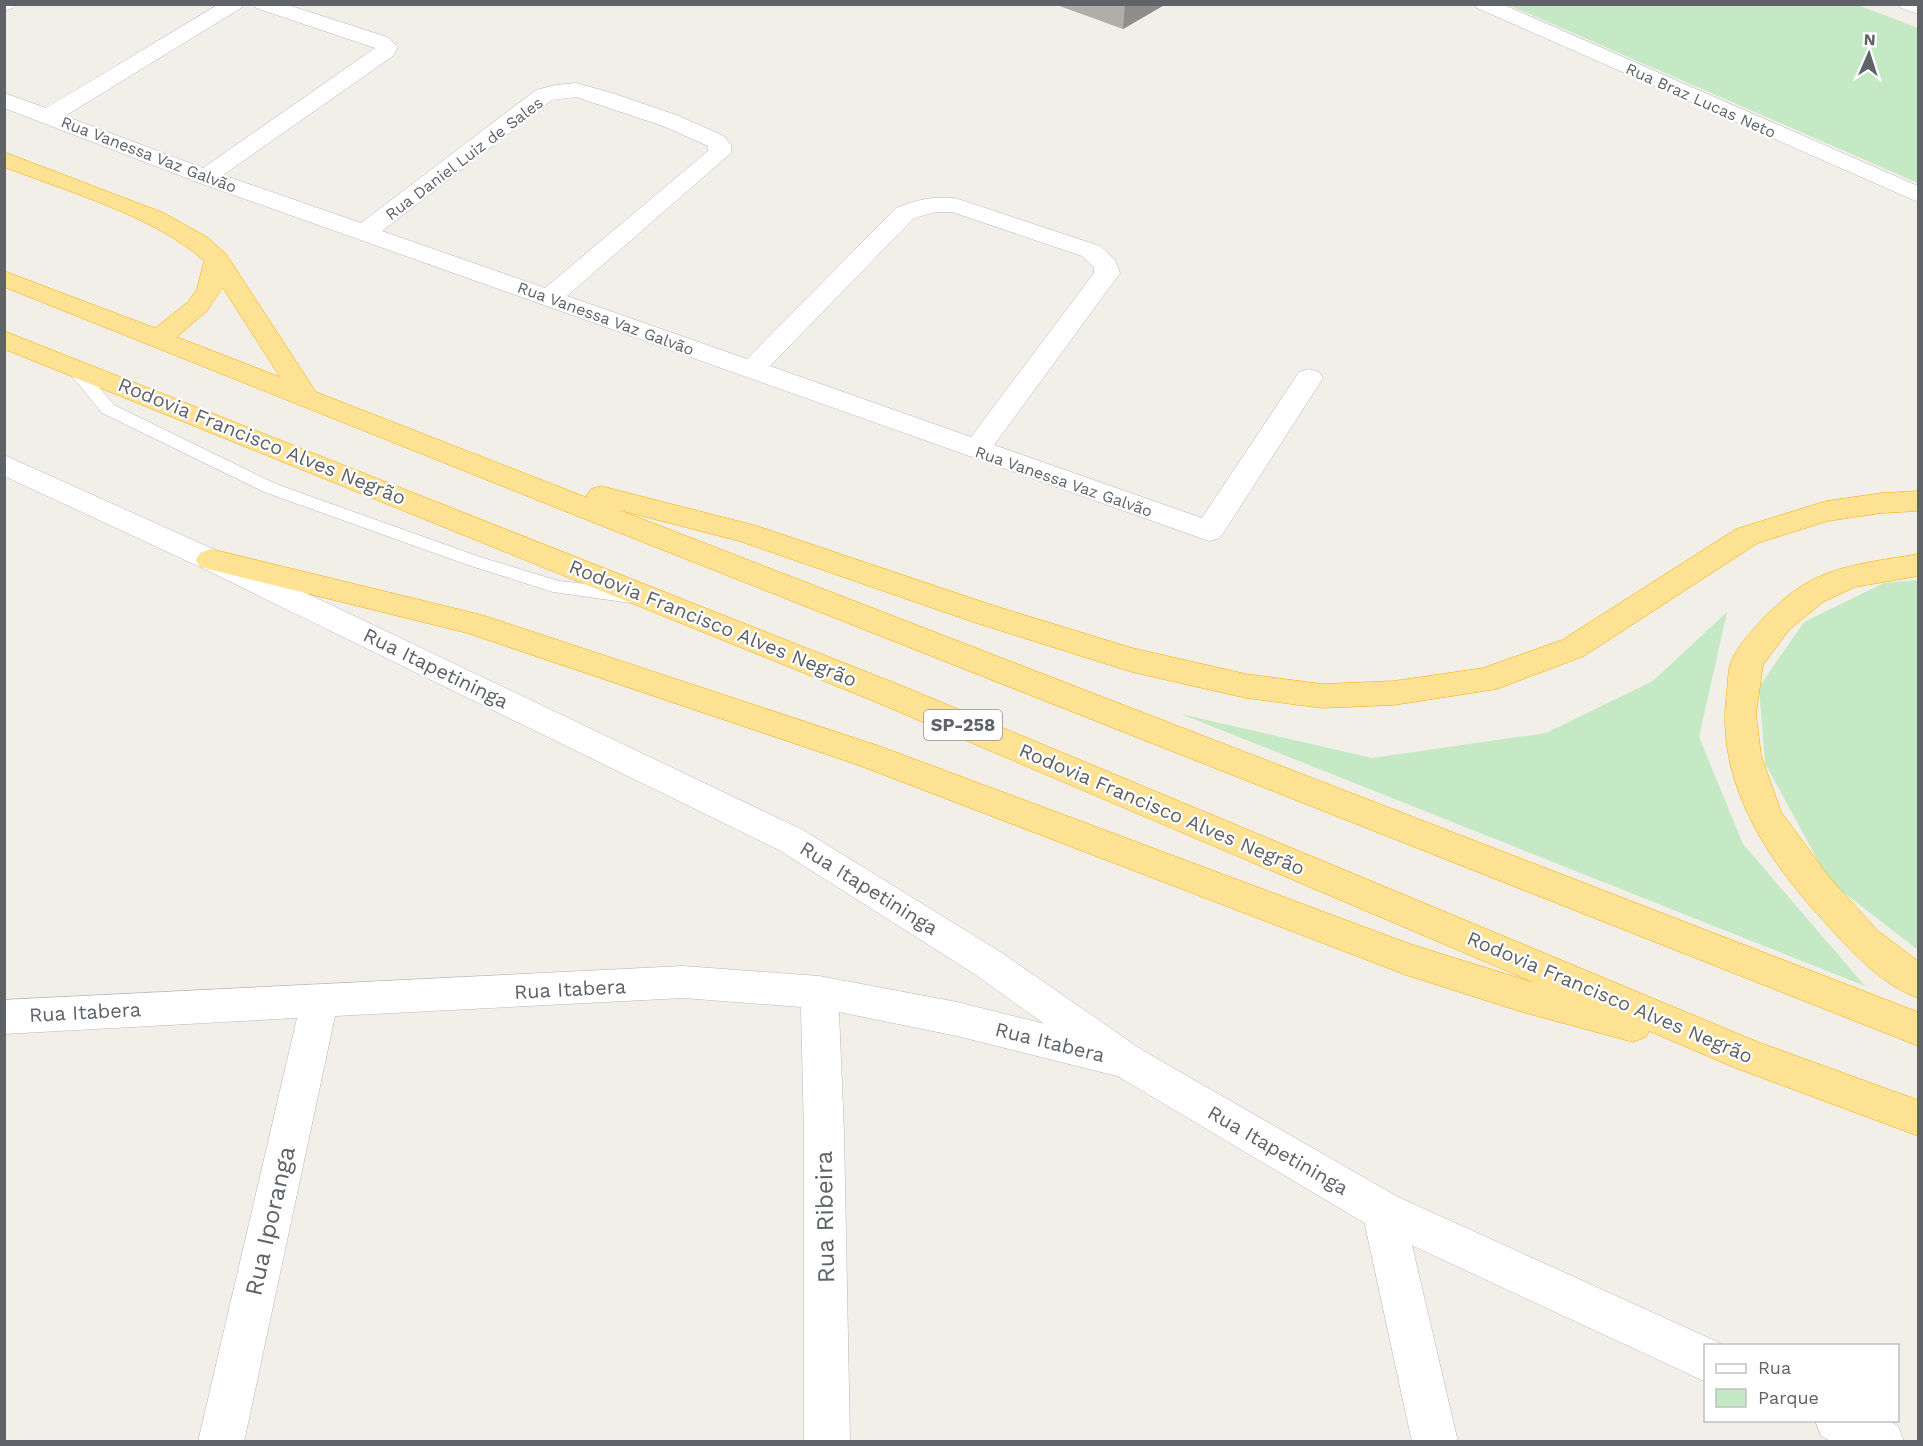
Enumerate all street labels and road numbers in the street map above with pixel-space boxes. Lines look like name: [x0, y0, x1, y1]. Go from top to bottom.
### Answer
street label: Rua Braz Lucas Neto: [1623, 59, 1779, 142]
street label: Rua Daniel Luiz de Sales: [382, 93, 547, 224]
street label: Rua Vanessa Vaz Galvão: [58, 112, 239, 197]
street label: Rua Vanessa Vaz Galvão: [515, 278, 697, 359]
street label: Rodovia Francisco Alves Negrão: [115, 372, 409, 510]
street label: Rua Vanessa Vaz Galvão: [973, 442, 1155, 521]
street label: Rodovia Francisco Alves Negrão: [566, 554, 860, 692]
street label: Rua Itapetininga: [360, 623, 512, 713]
road number: SP-258: [924, 710, 1002, 740]
street label: Rodovia Francisco Alves Negrão: [1015, 738, 1309, 880]
street label: Rua Itapetininga: [796, 836, 942, 940]
street label: Rodovia Francisco Alves Negrão: [1463, 926, 1757, 1068]
street label: Rua Itabera: [513, 974, 627, 1004]
street label: Rua Itabera: [28, 997, 142, 1027]
street label: Rua Itabera: [993, 1017, 1107, 1067]
street label: Rua Itapetininga: [1203, 1100, 1353, 1200]
street label: Rua Iporanga: [239, 1144, 301, 1298]
street label: Rua Ribeira: [810, 1151, 840, 1283]

